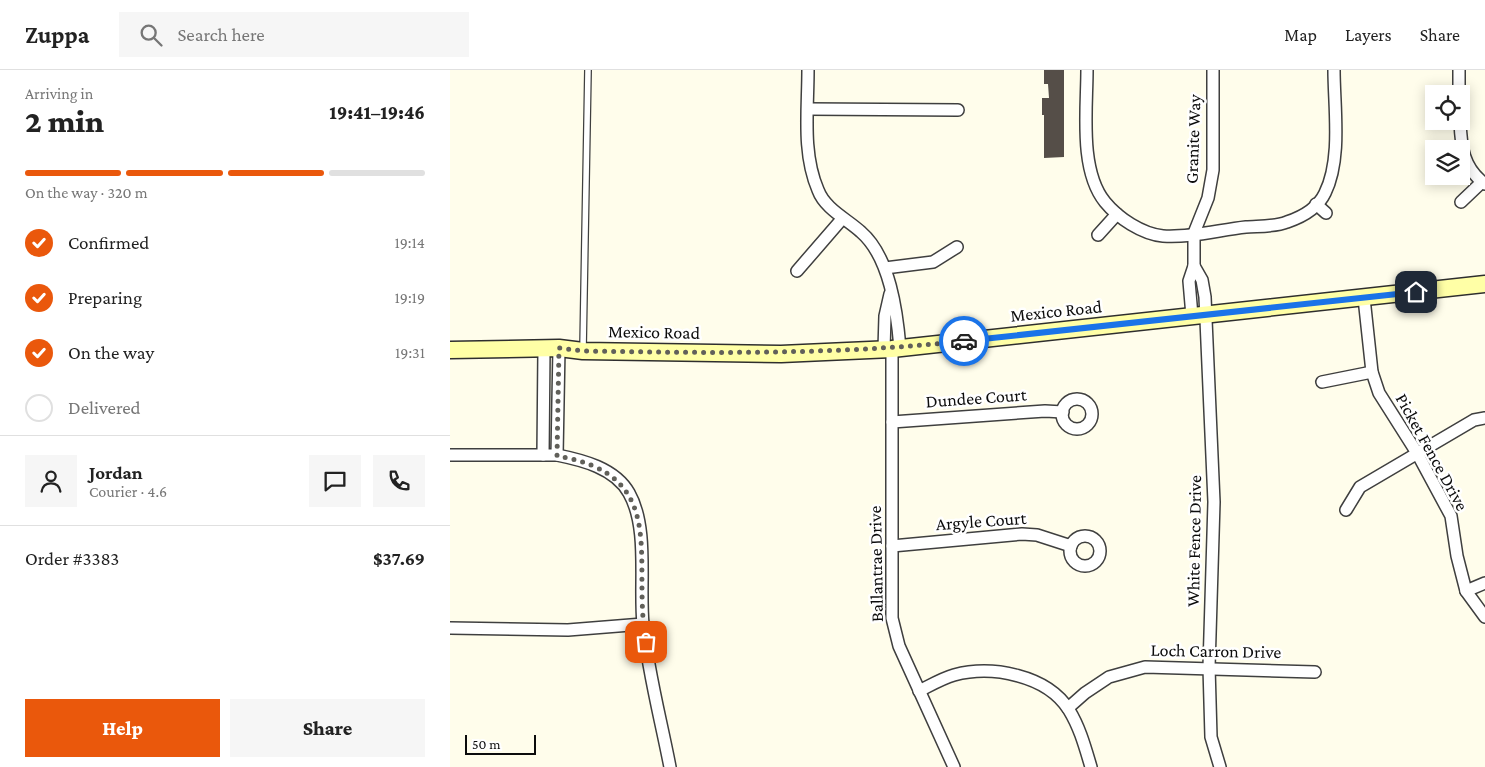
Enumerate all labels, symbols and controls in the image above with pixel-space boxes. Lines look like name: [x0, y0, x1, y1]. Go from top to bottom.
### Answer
search box: [119, 12, 469, 57]
text: Zuppa: [25, 21, 89, 48]
icon: search: [137, 21, 165, 49]
text: Search here: [177, 24, 265, 45]
text: Map: [1284, 25, 1317, 45]
text: Layers: [1345, 25, 1392, 45]
text: Share: [1420, 25, 1460, 45]
text: Arriving in: [25, 85, 93, 102]
map controls: [1425, 85, 1470, 185]
button: locate: [1425, 85, 1470, 130]
street label: Granite Way: [1181, 93, 1205, 184]
text: 19:41–19:46: [329, 102, 425, 123]
text: 2 min: [25, 103, 104, 139]
button: layers: [1425, 140, 1470, 185]
text: On the way · 320 m: [25, 184, 147, 201]
icon: check: [25, 229, 53, 257]
text: Confirmed: [68, 232, 149, 253]
text: 19:14: [394, 234, 425, 251]
pin: [1395, 271, 1437, 313]
icon: home: [1402, 278, 1430, 306]
icon: check: [25, 284, 53, 312]
text: Preparing: [68, 287, 142, 308]
text: 19:19: [394, 289, 425, 306]
street label: Mexico Road: [1009, 296, 1103, 326]
courier: [939, 316, 989, 366]
street label: Mexico Road: [608, 321, 701, 343]
icon: car: [950, 327, 978, 355]
icon: check: [25, 339, 53, 367]
text: On the way: [68, 342, 154, 363]
text: 19:31: [395, 344, 425, 361]
street label: Dundee Court: [925, 384, 1028, 412]
street label: Picket Fence Drive: [1392, 390, 1472, 514]
text: Delivered: [68, 397, 141, 418]
button: person: [25, 455, 77, 507]
button: chat: [309, 455, 361, 507]
button: phone: [373, 455, 425, 507]
text: Jordan: [89, 462, 143, 483]
street label: White Fence Drive: [1183, 475, 1205, 607]
text: Courier · 4.6: [89, 483, 167, 500]
street label: Ballantrae Drive: [865, 506, 887, 622]
street label: Argyle Court: [935, 508, 1028, 534]
text: Order #3383: [25, 548, 119, 569]
text: $37.69: [373, 548, 425, 569]
pin: [625, 621, 667, 663]
icon: bag: [632, 628, 660, 656]
street label: Loch Carron Drive: [1150, 640, 1282, 662]
button: Help: [25, 699, 220, 757]
button: Share: [230, 699, 425, 757]
scale bar: [465, 732, 536, 755]
text: 50 m: [472, 736, 500, 752]

